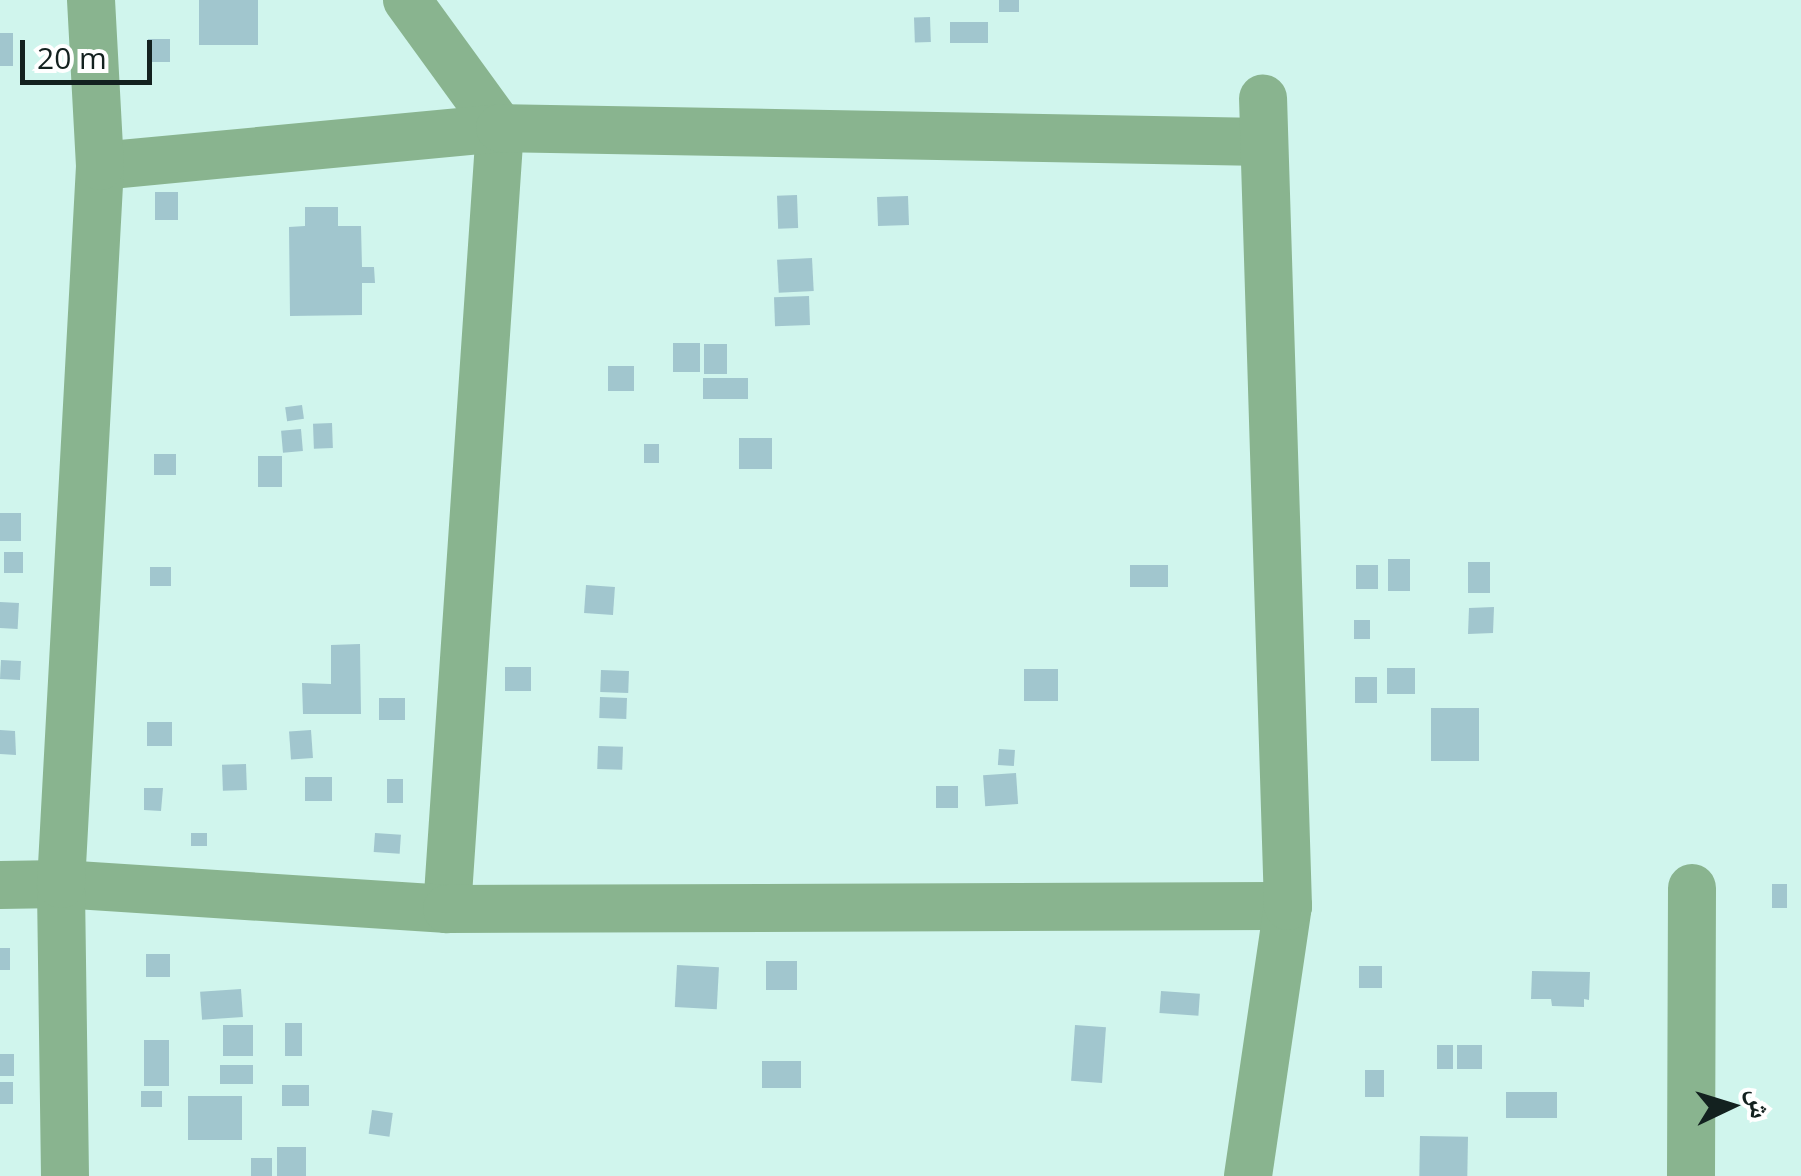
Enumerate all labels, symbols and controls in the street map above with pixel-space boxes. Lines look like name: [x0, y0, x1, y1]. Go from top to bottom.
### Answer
scale bar: [25, 20, 158, 82]
text: 20 m: [37, 37, 107, 78]
north arrow: [1681, 1056, 1781, 1156]
text: ش: [1741, 1088, 1781, 1120]

